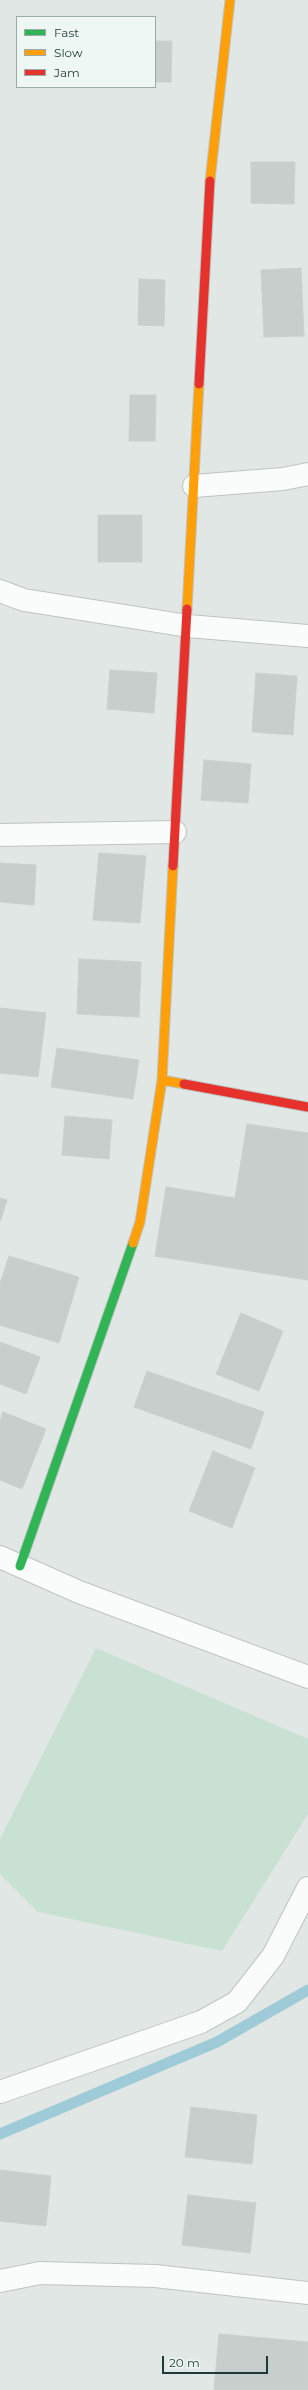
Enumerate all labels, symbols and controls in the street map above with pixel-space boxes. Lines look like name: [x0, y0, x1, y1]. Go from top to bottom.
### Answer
legend: [16, 16, 156, 88]
text: Fast: [54, 25, 79, 40]
text: Slow: [54, 45, 83, 60]
text: Jam: [54, 65, 80, 80]
scale bar: [164, 2348, 270, 2374]
text: 20 m: [169, 2355, 200, 2370]

